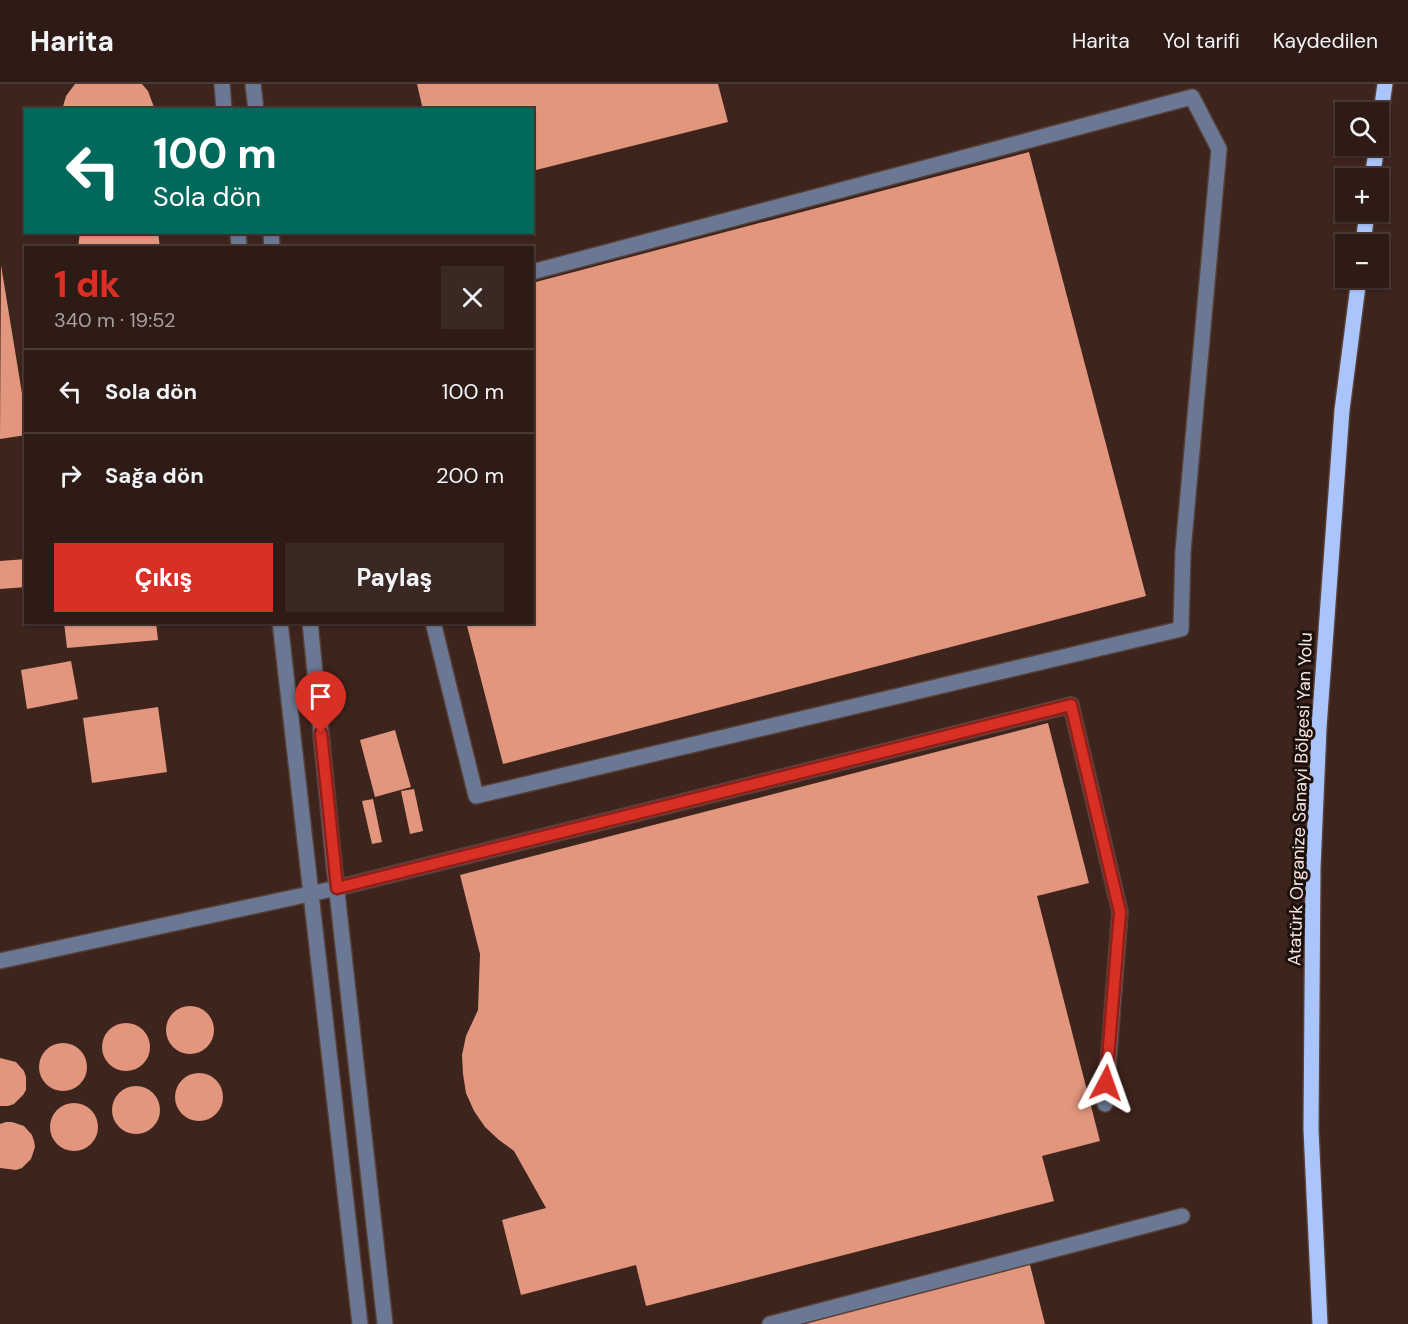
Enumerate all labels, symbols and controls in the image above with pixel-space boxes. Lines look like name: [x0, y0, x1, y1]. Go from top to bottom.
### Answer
text: Harita: [30, 23, 114, 60]
text: Harita: [1072, 27, 1130, 55]
text: Yol tarifi: [1163, 27, 1240, 55]
text: Kaydedilen: [1273, 27, 1378, 55]
map controls: [1335, 102, 1389, 288]
button: search: [1335, 102, 1389, 156]
text: 100 m: [153, 126, 277, 181]
icon: left: [54, 132, 132, 210]
button: +: [1335, 168, 1389, 222]
text: Sola dön: [153, 179, 261, 214]
button: −: [1335, 234, 1389, 288]
text: 1 dk: [54, 261, 120, 308]
button: close: [441, 266, 504, 329]
text: 340 m · 19:52: [54, 307, 176, 333]
icon: left: [54, 375, 87, 408]
text: Sola dön: [105, 377, 197, 406]
text: 100 m: [442, 377, 504, 406]
icon: right: [54, 459, 87, 492]
text: Sağa dön: [105, 461, 204, 490]
text: 200 m: [436, 461, 504, 490]
button: Çıkış: [54, 543, 273, 612]
button: Paylaş: [285, 543, 504, 612]
street label: Atatürk Organize Sanayi Bölgesi Yan Yolu: [1282, 632, 1318, 966]
pin: [295, 671, 346, 733]
icon: arrive: [304, 680, 337, 713]
position arrow: [1074, 1051, 1138, 1115]

